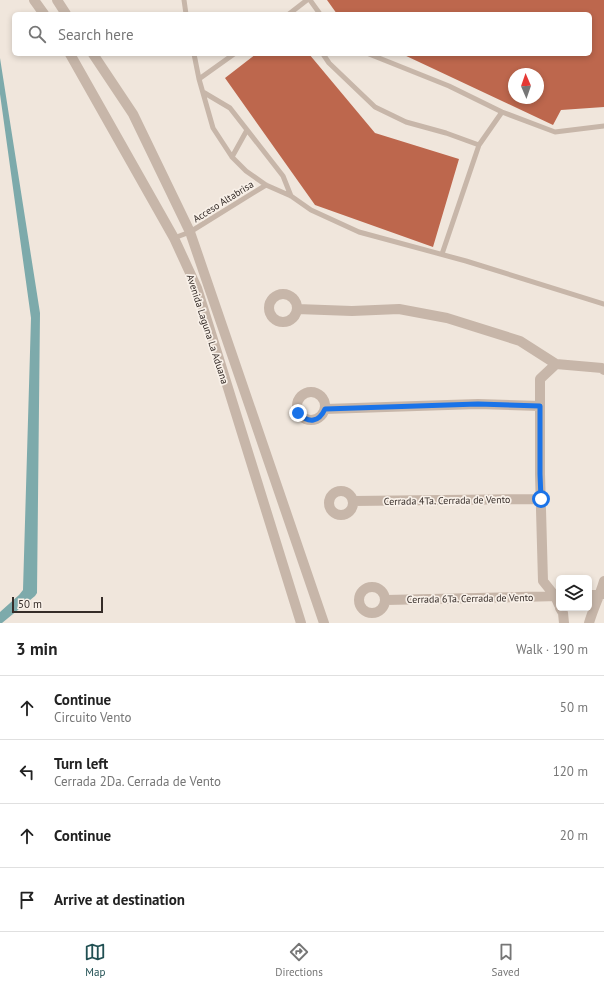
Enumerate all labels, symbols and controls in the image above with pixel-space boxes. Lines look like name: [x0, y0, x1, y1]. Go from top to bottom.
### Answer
search box: [12, 12, 592, 56]
icon: search: [26, 23, 48, 45]
text: Search here: [58, 25, 134, 44]
north arrow: [508, 68, 544, 104]
street label: Acceso Altabrisa: [191, 178, 256, 225]
street label: Avenida Laguna La Aduana: [184, 273, 231, 386]
route end: [289, 404, 307, 422]
route start: [532, 490, 550, 508]
street label: Cerrada 4Ta. Cerrada de Vento: [384, 493, 510, 508]
map controls: [556, 575, 592, 611]
button: layers: [556, 575, 592, 611]
street label: Cerrada 6Ta. Cerrada de Vento: [407, 591, 533, 606]
scale bar: [12, 595, 103, 614]
text: 50 m: [18, 597, 42, 611]
text: 3 min: [16, 638, 57, 660]
text: Walk · 190 m: [516, 641, 588, 658]
text: Continue: [54, 690, 111, 709]
icon: ahead: [16, 697, 38, 719]
text: 50 m: [560, 699, 588, 716]
text: Circuito Vento: [54, 709, 132, 726]
text: Turn left: [54, 754, 108, 773]
icon: left: [16, 761, 38, 783]
text: 120 m: [553, 763, 588, 780]
text: Cerrada 2Da. Cerrada de Vento: [54, 773, 221, 790]
icon: ahead: [16, 825, 38, 847]
text: Continue: [54, 826, 111, 845]
text: 20 m: [560, 827, 588, 844]
icon: arrive: [16, 889, 38, 911]
text: Arrive at destination: [54, 890, 185, 909]
tab: Map: [84, 941, 106, 979]
tab: Directions: [275, 941, 323, 979]
tab: Saved: [492, 941, 520, 979]

